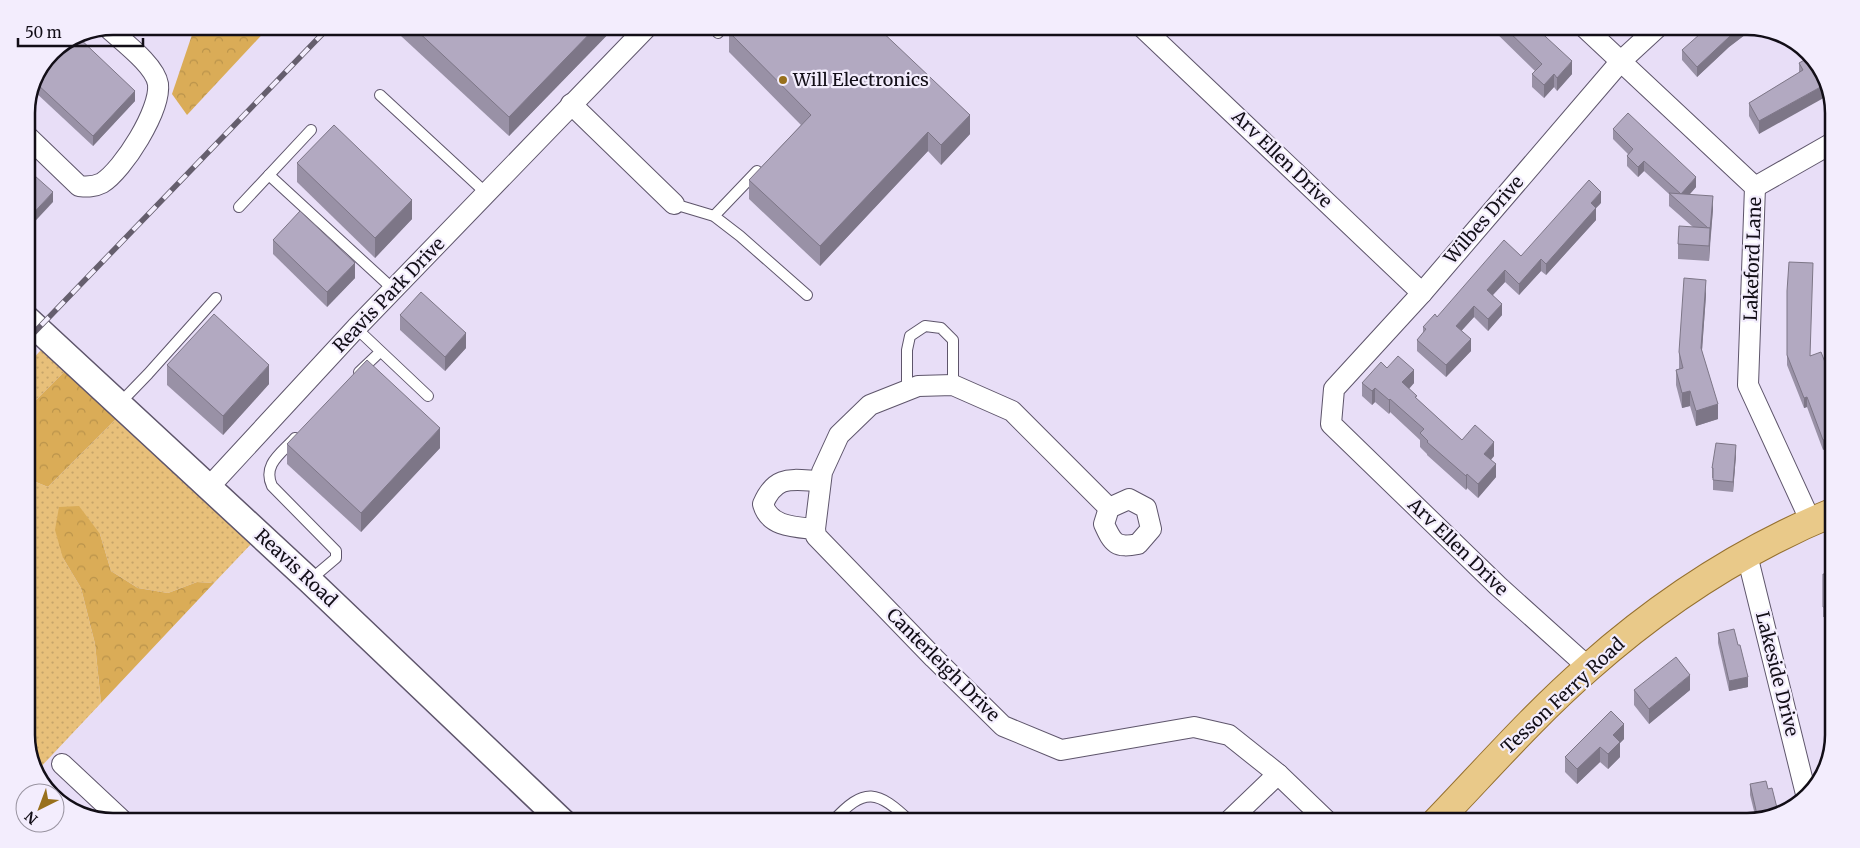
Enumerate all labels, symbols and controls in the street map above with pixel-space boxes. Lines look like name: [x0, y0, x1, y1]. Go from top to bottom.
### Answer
scale bar: [18, 15, 142, 47]
text: 50 m: [25, 23, 62, 42]
place label: Will Electronics: [792, 68, 929, 91]
marker: Will Electronics: [777, 74, 789, 86]
street label: Arv Ellen Drive: [1227, 104, 1337, 212]
street label: Wilbes Drive: [1438, 171, 1528, 269]
street label: Lakeford Lane: [1739, 197, 1766, 321]
street label: Reavis Park Drive: [328, 232, 450, 357]
street label: Arv Ellen Drive: [1403, 492, 1513, 600]
street label: Reavis Road: [250, 524, 342, 612]
street label: Canterleigh Drive: [882, 603, 1005, 726]
street label: Lakeside Drive: [1751, 609, 1804, 739]
street label: Tesson Ferry Road: [1496, 632, 1629, 759]
north arrow: [15, 783, 65, 833]
text: N: [21, 807, 41, 828]

